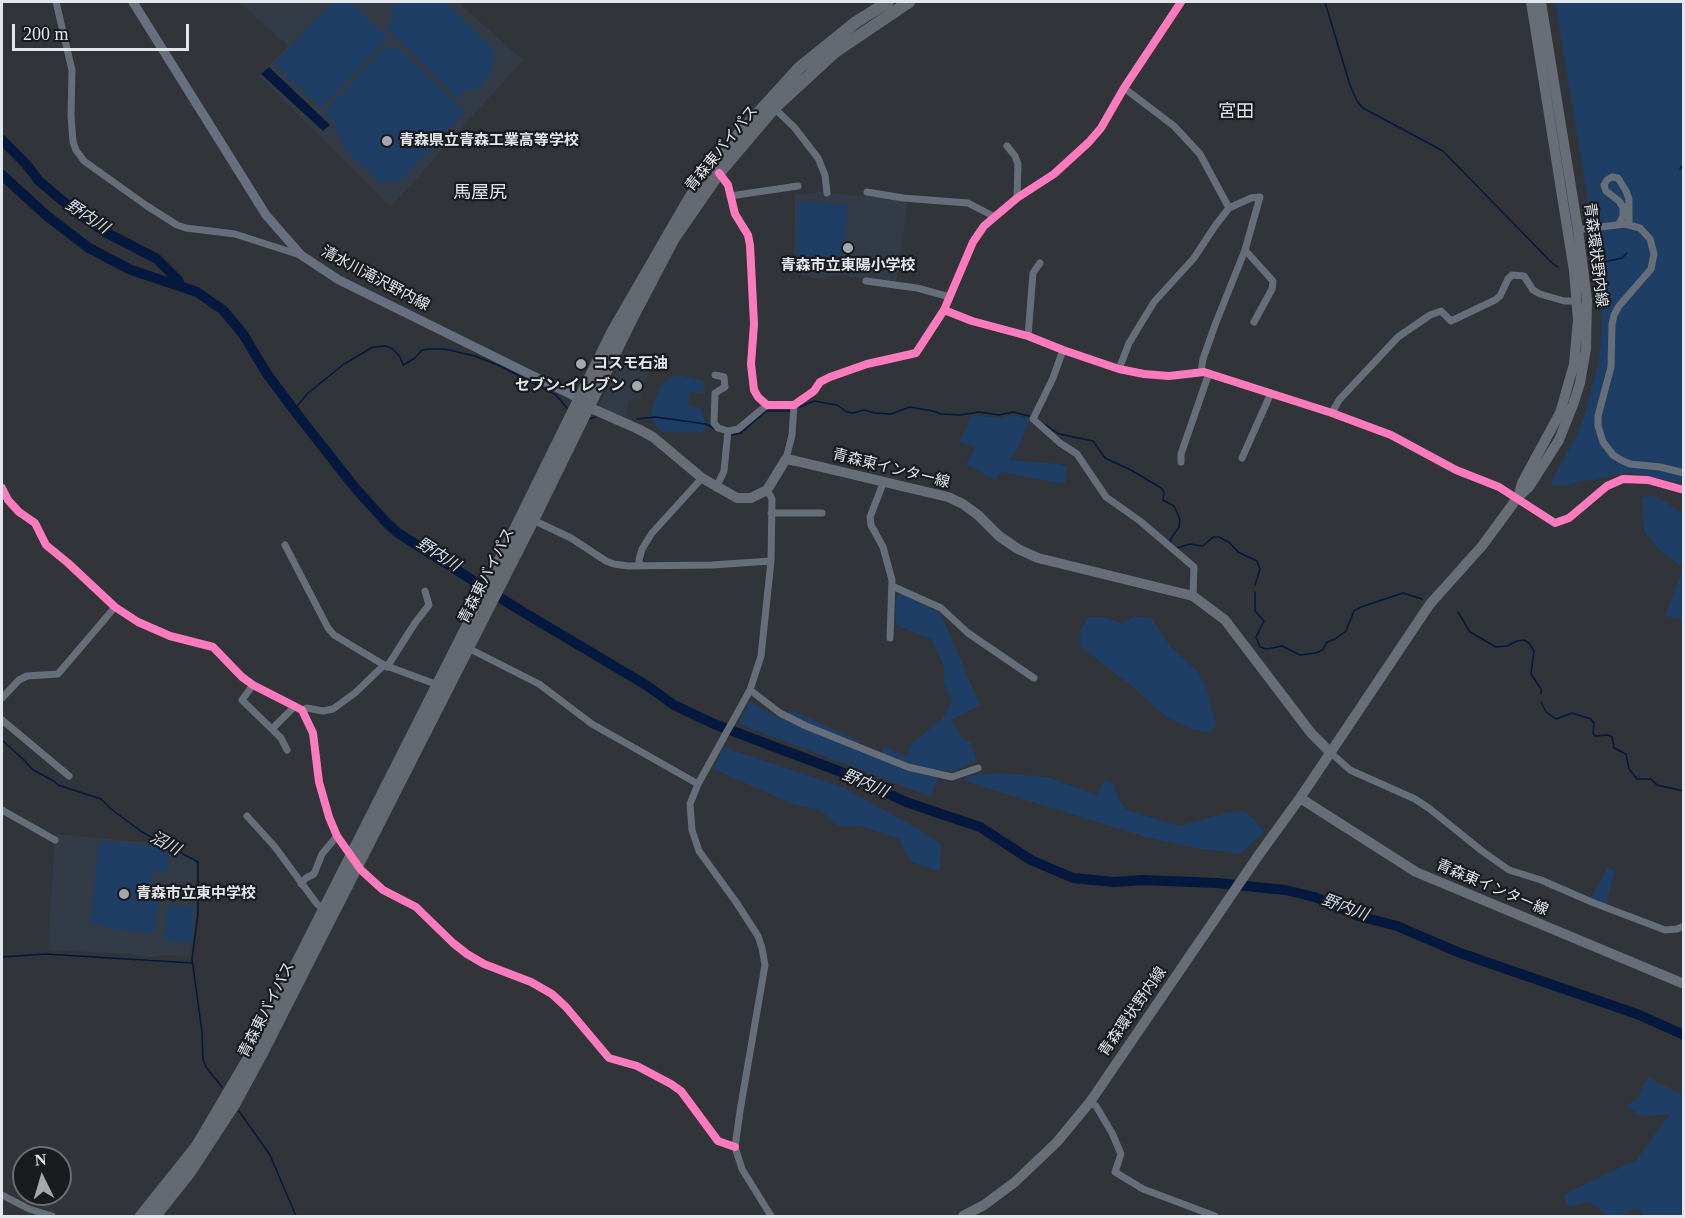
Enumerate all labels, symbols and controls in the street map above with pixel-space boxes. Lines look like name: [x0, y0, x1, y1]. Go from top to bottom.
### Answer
scale bar: [15, 12, 192, 50]
text: 200 m: [23, 24, 69, 44]
district label: 宮田: [1218, 101, 1254, 123]
street label: 青森東バイパス: [682, 103, 762, 195]
place label: 青森県立青森工業高等学校: [399, 132, 579, 150]
marker: 青森県立青森工業高等学校: [380, 134, 394, 148]
district label: 馬屋尻: [453, 182, 507, 204]
water label: 野内川: [62, 196, 112, 238]
street label: 青森環状野内線: [1580, 202, 1610, 308]
marker: 青森市立東陽小学校: [841, 241, 855, 255]
street label: 清水川滝沢野内線: [318, 243, 432, 315]
place label: 青森市立東陽小学校: [781, 257, 915, 275]
place label: コスモ石油: [593, 355, 668, 373]
marker: コスモ石油: [574, 357, 588, 371]
place label: セブン-イレブン: [515, 377, 625, 395]
marker: セブン-イレブン: [630, 379, 644, 393]
street label: 青森東インター線: [831, 446, 951, 492]
street label: 青森東バイパス: [455, 525, 519, 627]
water label: 野内川: [413, 534, 463, 576]
water label: 野内川: [839, 766, 891, 802]
water label: 沼川: [146, 828, 184, 860]
street label: 青森東インター線: [1433, 856, 1551, 920]
place label: 青森市立東中学校: [136, 885, 256, 903]
marker: 青森市立東中学校: [117, 887, 131, 901]
water label: 野内川: [1319, 891, 1371, 925]
street label: 青森東バイパス: [235, 959, 299, 1061]
street label: 青森環状野内線: [1096, 964, 1170, 1060]
north arrow: [12, 1146, 72, 1206]
text: N: [34, 1151, 47, 1169]

